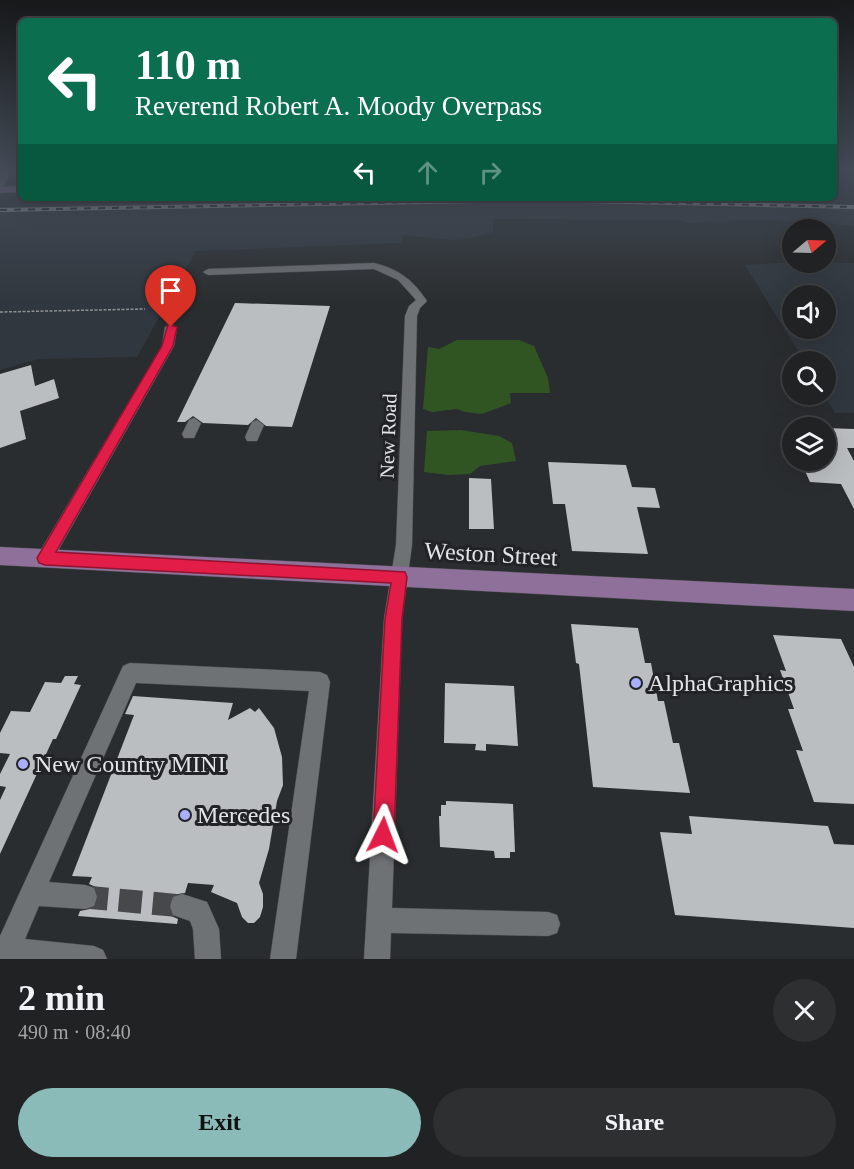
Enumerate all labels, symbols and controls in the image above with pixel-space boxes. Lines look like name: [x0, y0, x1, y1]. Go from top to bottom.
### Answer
icon: left: [36, 42, 114, 120]
text: 110 m: [135, 42, 241, 88]
text: Reverend Robert A. Moody Overpass: [135, 91, 542, 121]
icon: left: [348, 156, 381, 189]
icon: ahead: [411, 156, 444, 189]
icon: right: [474, 156, 507, 189]
north arrow: [782, 219, 836, 273]
map controls: [782, 219, 836, 471]
pin: [145, 265, 196, 327]
icon: arrive: [154, 274, 187, 307]
button: sound: [782, 285, 836, 339]
button: search: [782, 351, 836, 405]
street label: New Road: [376, 393, 400, 479]
button: layers: [782, 417, 836, 471]
street label: Weston Street: [424, 538, 559, 570]
place label: AlphaGraphics: [648, 670, 793, 696]
marker: AlphaGraphics: [629, 676, 643, 690]
place label: New Country MINI: [35, 751, 226, 777]
marker: New Country MINI: [16, 757, 30, 771]
place label: Mercedes: [197, 802, 290, 828]
position arrow: [351, 803, 415, 867]
marker: Mercedes: [178, 808, 192, 822]
text: 2 min: [18, 978, 105, 1018]
button: close: [773, 979, 836, 1042]
text: 490 m · 08:40: [18, 1021, 131, 1043]
button: Exit: [18, 1088, 421, 1157]
button: Share: [433, 1088, 836, 1157]

